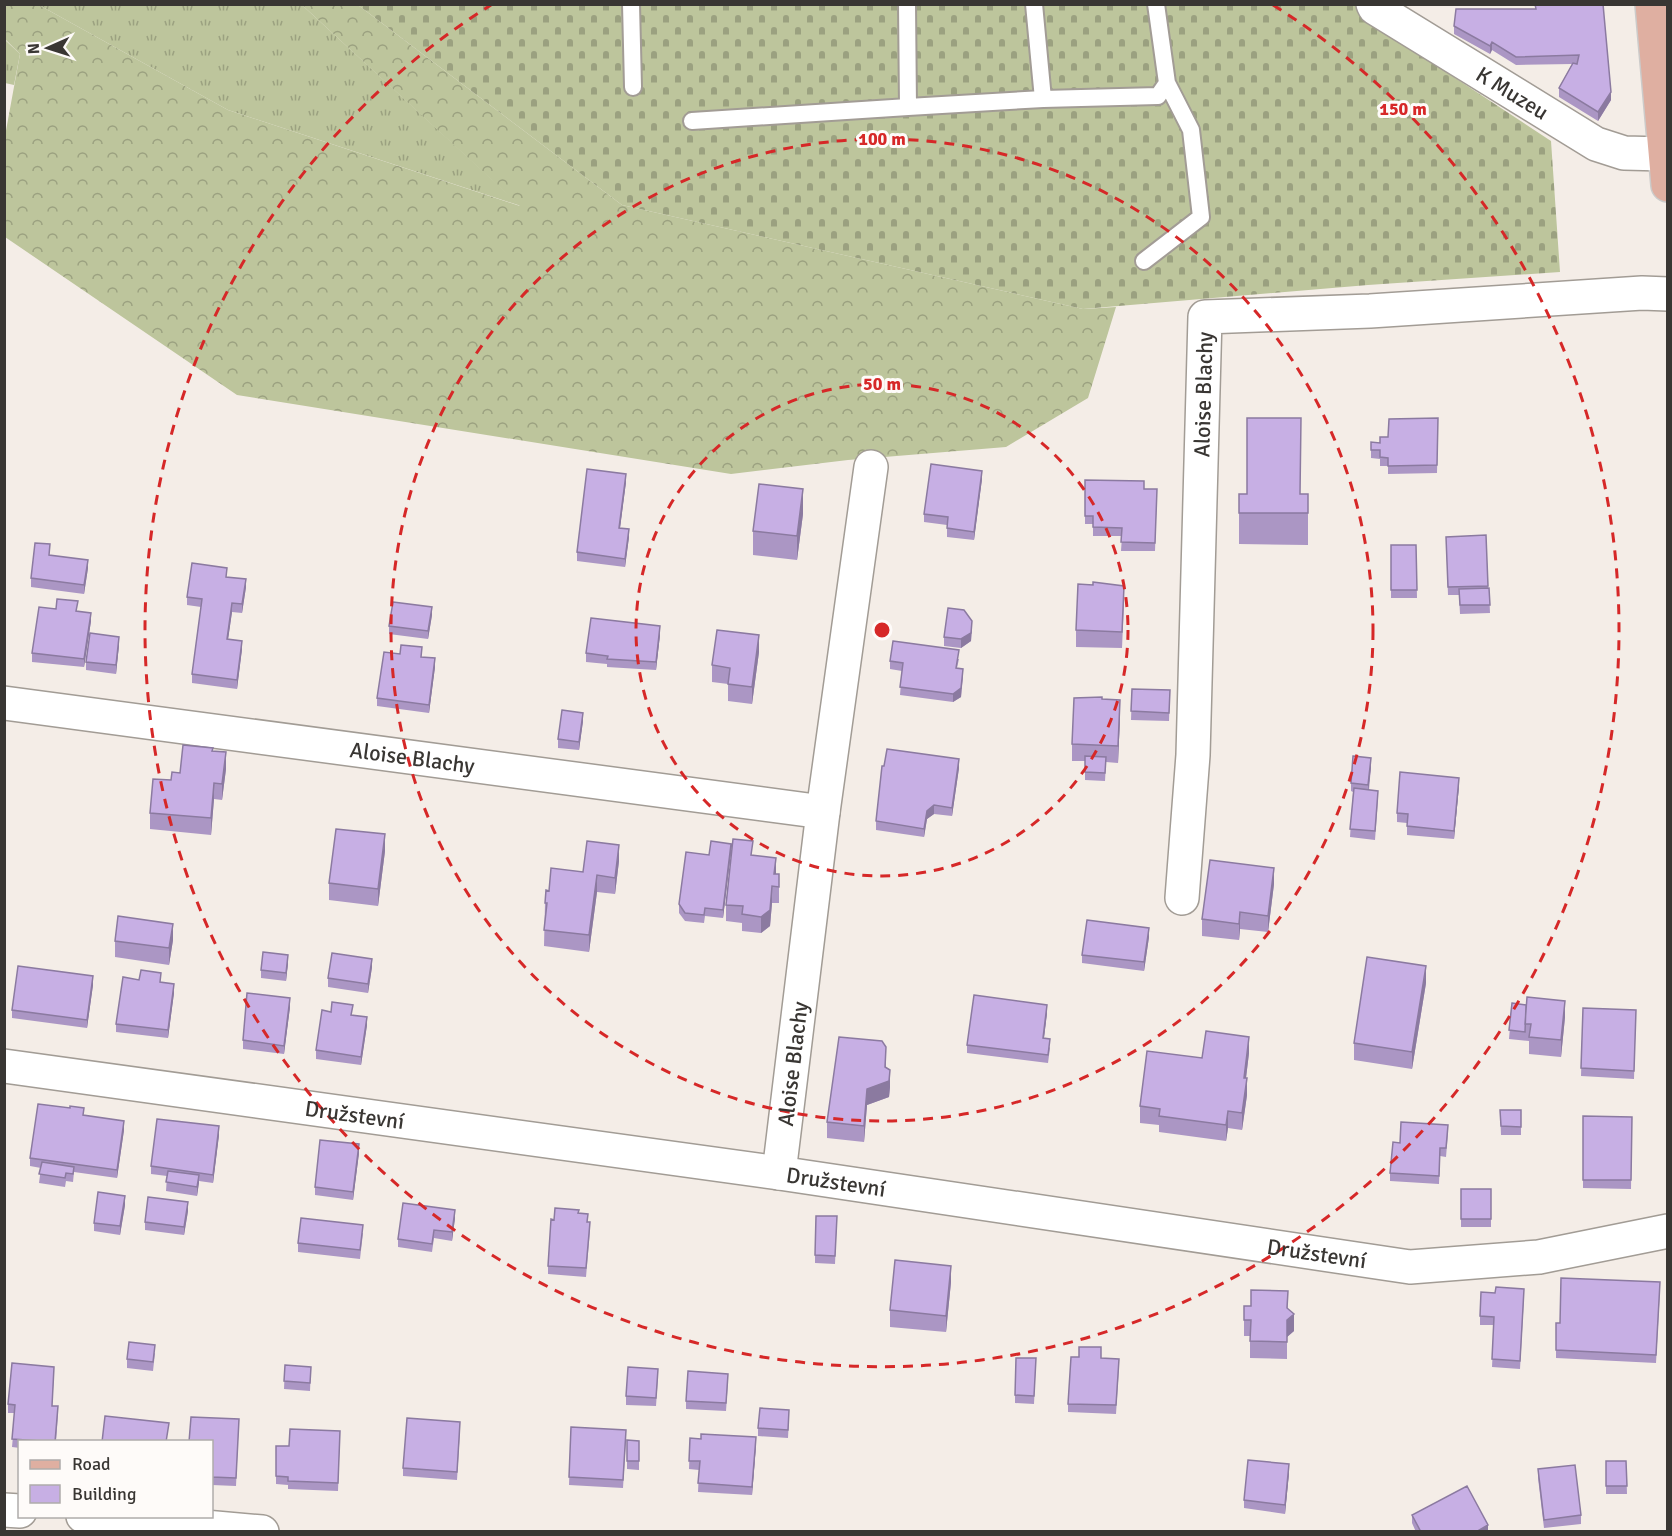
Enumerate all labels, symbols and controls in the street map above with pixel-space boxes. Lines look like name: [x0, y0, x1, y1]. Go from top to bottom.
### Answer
north arrow: [18, 18, 78, 78]
text: N: [24, 43, 44, 55]
street label: K Muzeu: [1471, 60, 1554, 125]
text: 150 m: [1379, 98, 1427, 120]
text: 100 m: [858, 128, 906, 150]
street label: Aloise Blachy: [1188, 331, 1218, 458]
text: 50 m: [863, 373, 901, 395]
centre of rings: [872, 620, 892, 640]
street label: Aloise Blachy: [348, 736, 477, 779]
street label: Aloise Blachy: [771, 999, 813, 1128]
street label: Družstevní: [303, 1094, 406, 1135]
street label: Družstevní: [785, 1161, 888, 1202]
street label: Družstevní: [1265, 1232, 1368, 1274]
legend: [18, 1440, 213, 1518]
text: Road: [72, 1453, 111, 1475]
text: Building: [72, 1483, 136, 1505]

